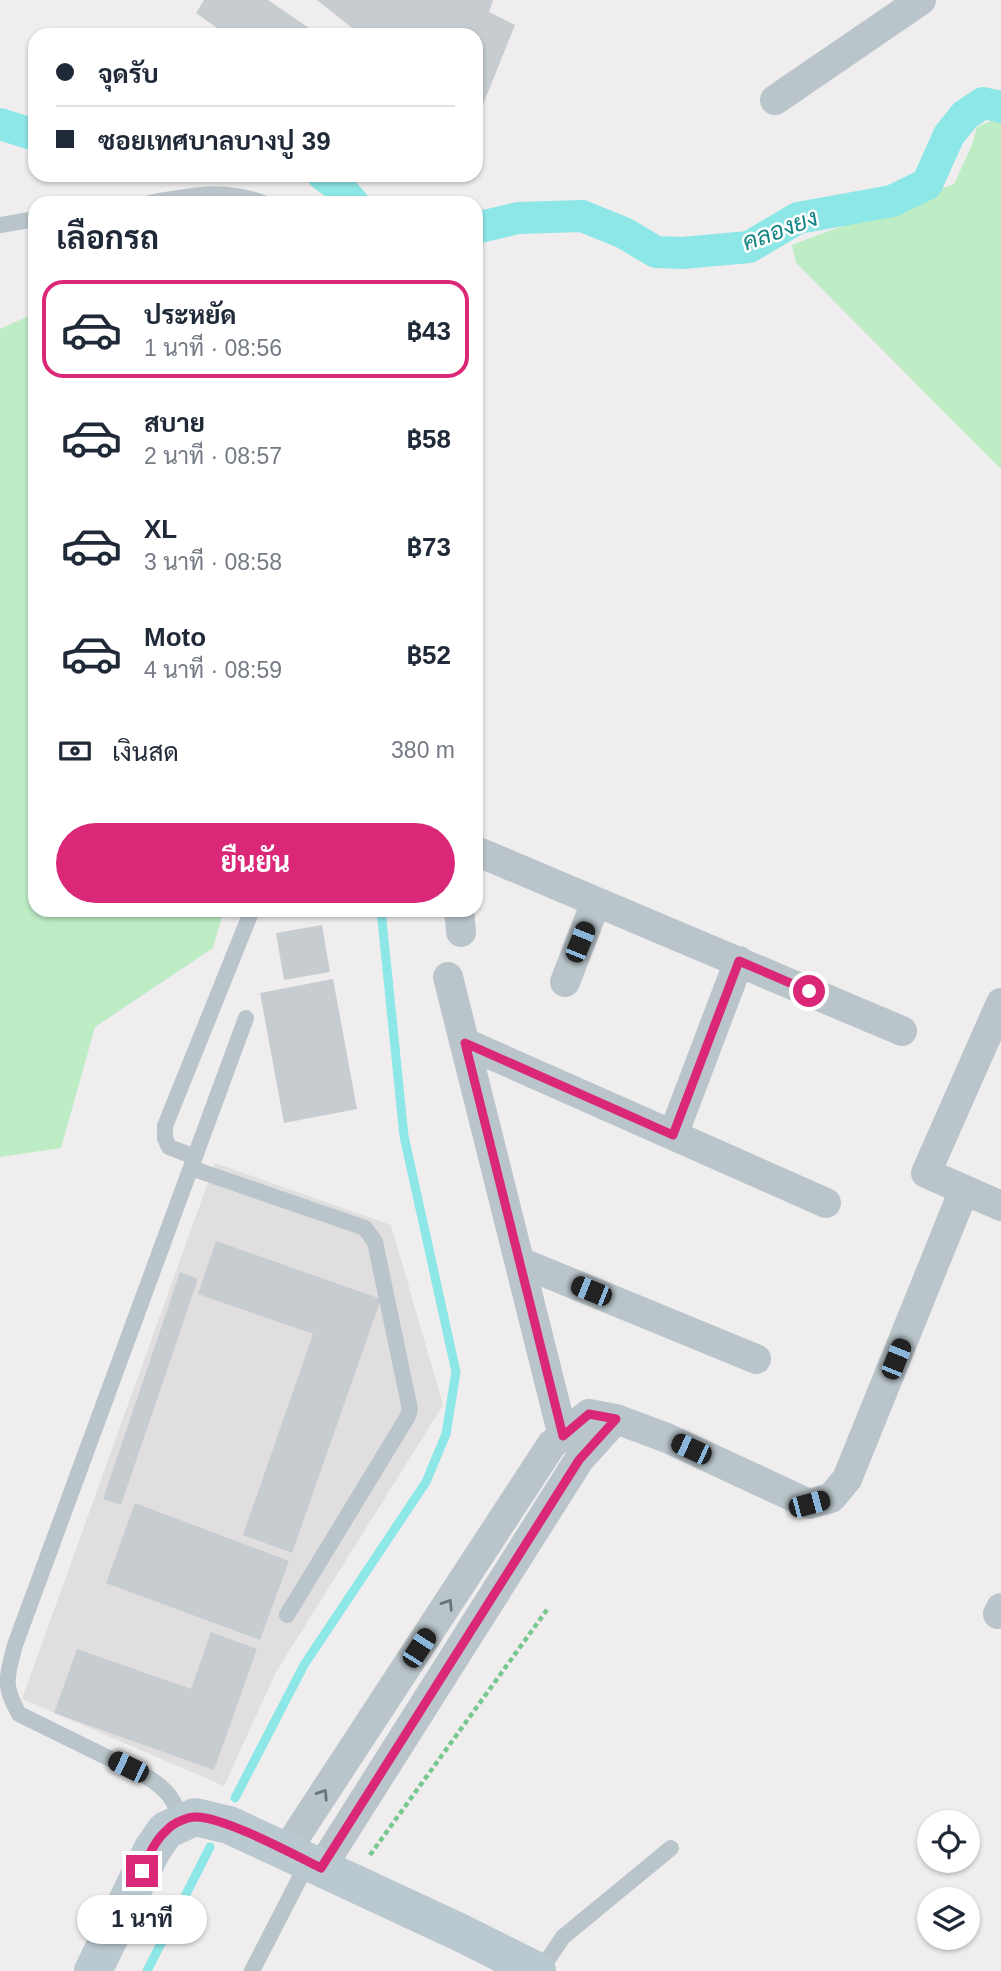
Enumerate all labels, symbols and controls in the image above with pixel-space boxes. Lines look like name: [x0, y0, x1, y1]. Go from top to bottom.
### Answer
text: จุดรับ: [98, 59, 159, 89]
text: ซอยเทศบาลบางปู 39: [98, 126, 331, 156]
water label: คลองยง: [739, 203, 821, 256]
text: เลือกรถ: [56, 220, 159, 256]
icon: car: [60, 298, 123, 361]
text: ประหยัด: [144, 300, 237, 330]
text: ฿43: [406, 316, 451, 346]
text: 1 นาที · 08:56: [144, 335, 282, 361]
icon: car: [60, 406, 123, 469]
text: สบาย: [144, 408, 205, 438]
text: ฿58: [406, 424, 451, 454]
text: 2 นาที · 08:57: [144, 443, 282, 469]
icon: car: [60, 514, 123, 577]
text: XL: [144, 514, 177, 544]
text: ฿73: [406, 532, 451, 562]
text: 3 นาที · 08:58: [144, 549, 282, 575]
icon: car: [60, 622, 123, 685]
text: Moto: [144, 622, 206, 652]
text: ฿52: [406, 640, 451, 670]
text: 4 นาที · 08:59: [144, 657, 282, 683]
icon: cash: [56, 732, 94, 770]
text: เงินสด: [112, 737, 179, 767]
text: 380 m: [391, 737, 455, 763]
button: ยืนยัน: [56, 823, 455, 903]
car: [563, 919, 598, 965]
route start: [793, 975, 825, 1007]
car: [568, 1273, 615, 1309]
car: [879, 1336, 914, 1382]
car: [668, 1431, 715, 1467]
car: [786, 1488, 833, 1520]
one-way arrow: [439, 1599, 452, 1612]
car: [399, 1625, 440, 1671]
car: [105, 1748, 152, 1786]
one-way arrow: [315, 1789, 328, 1802]
map controls: [917, 1810, 980, 1950]
button: locate: [917, 1810, 980, 1873]
route end: [126, 1855, 158, 1887]
button: layers: [917, 1887, 980, 1950]
callout: 1 นาที: [77, 1896, 207, 1944]
text: 1 นาที: [111, 1906, 173, 1932]

